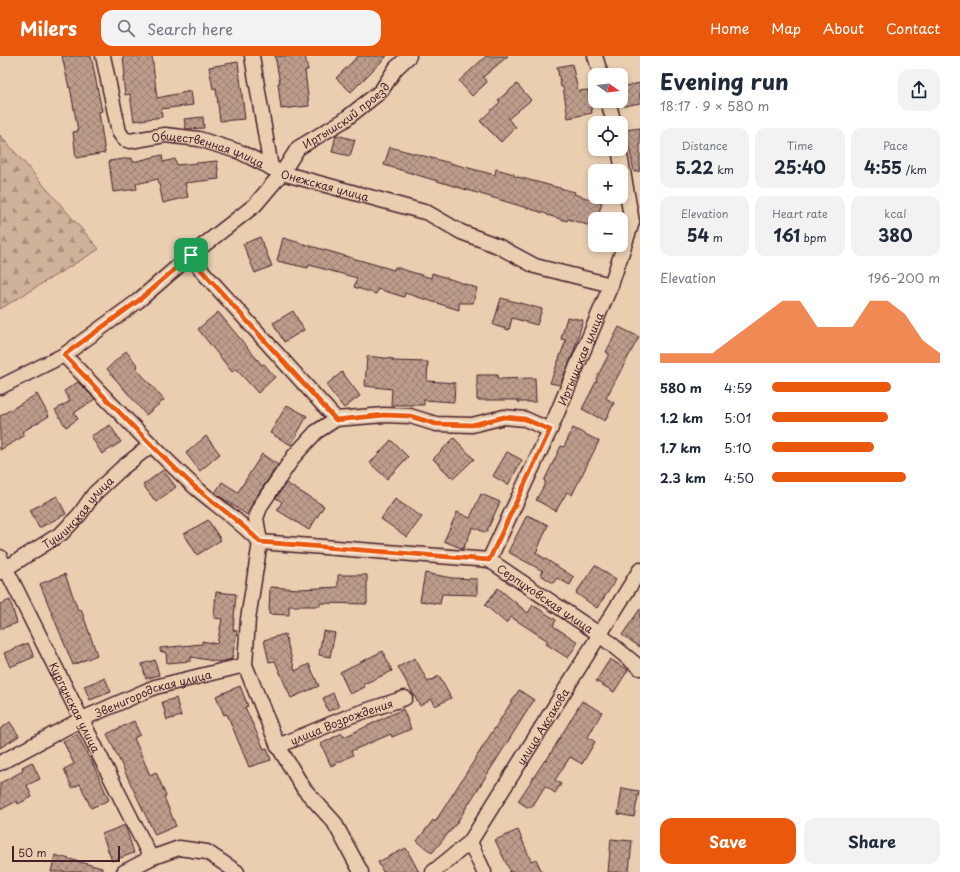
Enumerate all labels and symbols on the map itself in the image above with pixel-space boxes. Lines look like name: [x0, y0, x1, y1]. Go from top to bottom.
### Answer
north arrow: [588, 68, 628, 108]
street label: Иртышский проезд: [299, 79, 393, 152]
street label: Общественная улица: [150, 126, 267, 171]
street label: Онежская улица: [279, 165, 371, 205]
pin: [174, 238, 208, 272]
street label: Иртышская улица: [553, 309, 607, 408]
street label: Тушинская улица: [38, 472, 117, 552]
street label: Серпуховская улица: [494, 559, 597, 637]
street label: Курганская улица: [45, 659, 105, 755]
street label: Звенигородская улица: [92, 665, 213, 721]
street label: улица Аксакова: [512, 684, 573, 768]
street label: улица Возрождения: [287, 694, 395, 749]
scale bar: [12, 844, 120, 863]

